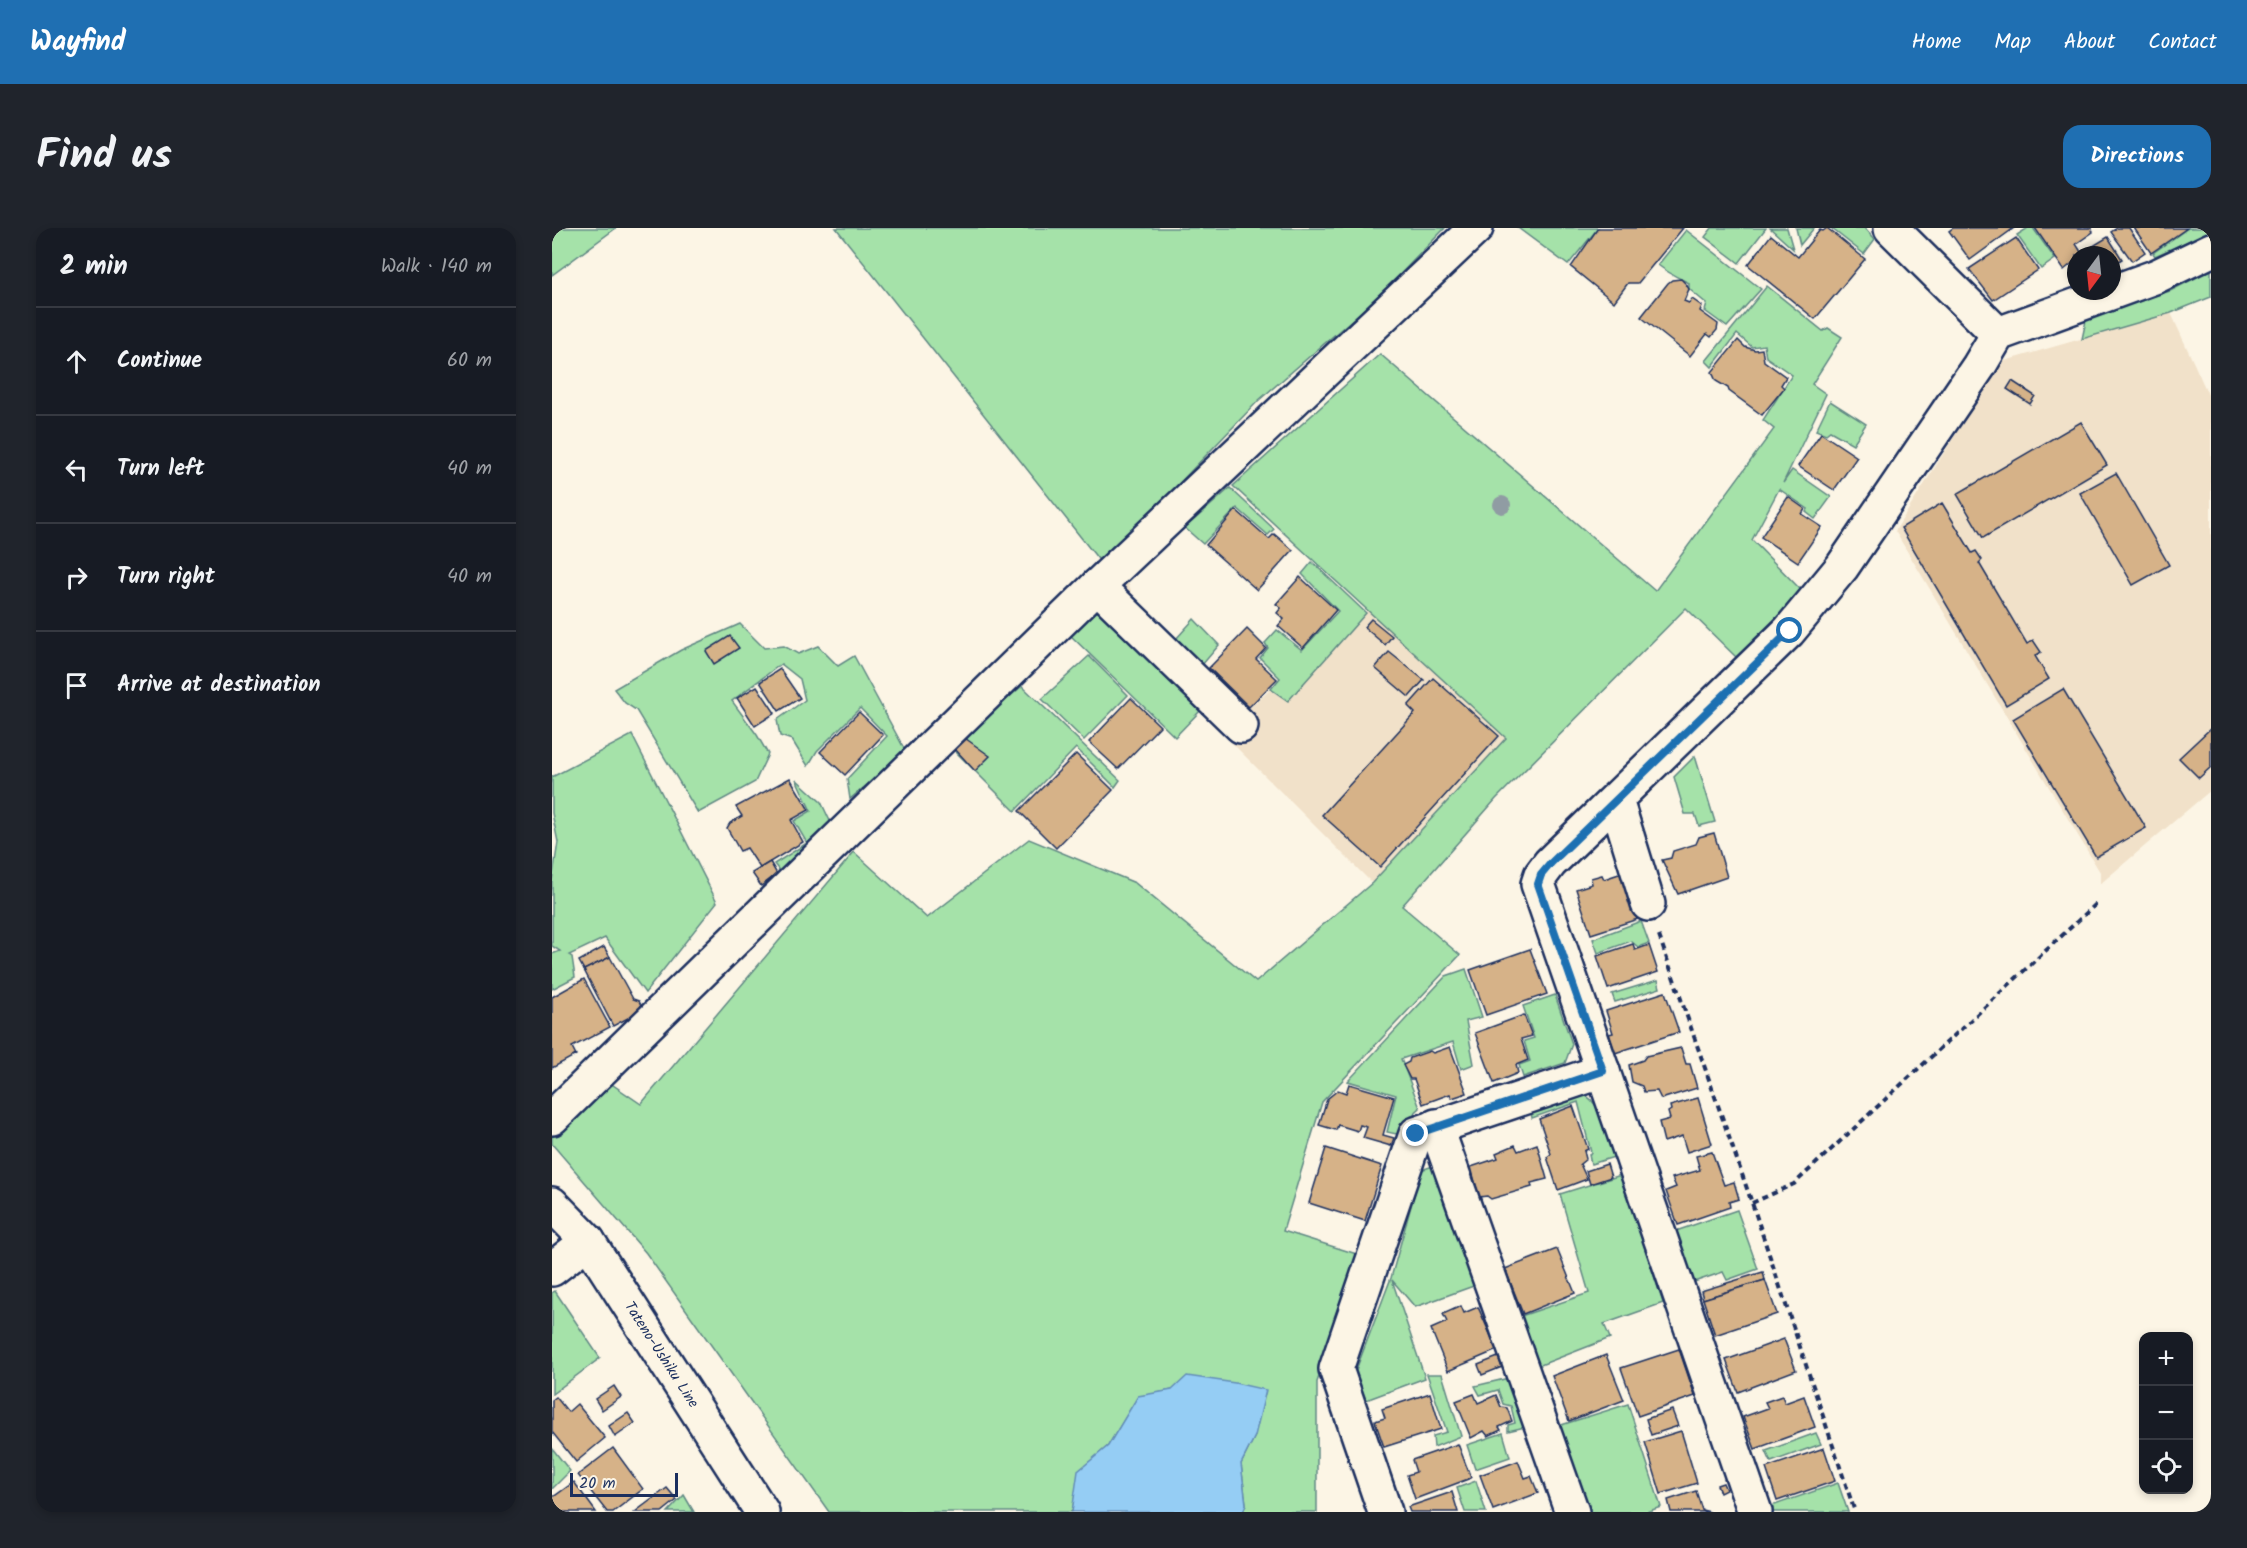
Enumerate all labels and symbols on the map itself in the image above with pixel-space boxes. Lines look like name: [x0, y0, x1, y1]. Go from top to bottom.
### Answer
north arrow: [2067, 246, 2121, 300]
route start: [1776, 617, 1802, 643]
route end: [1402, 1120, 1428, 1146]
street label: Tateno-Ushiku Line: [617, 1297, 705, 1413]
scale bar: [570, 1470, 678, 1498]

